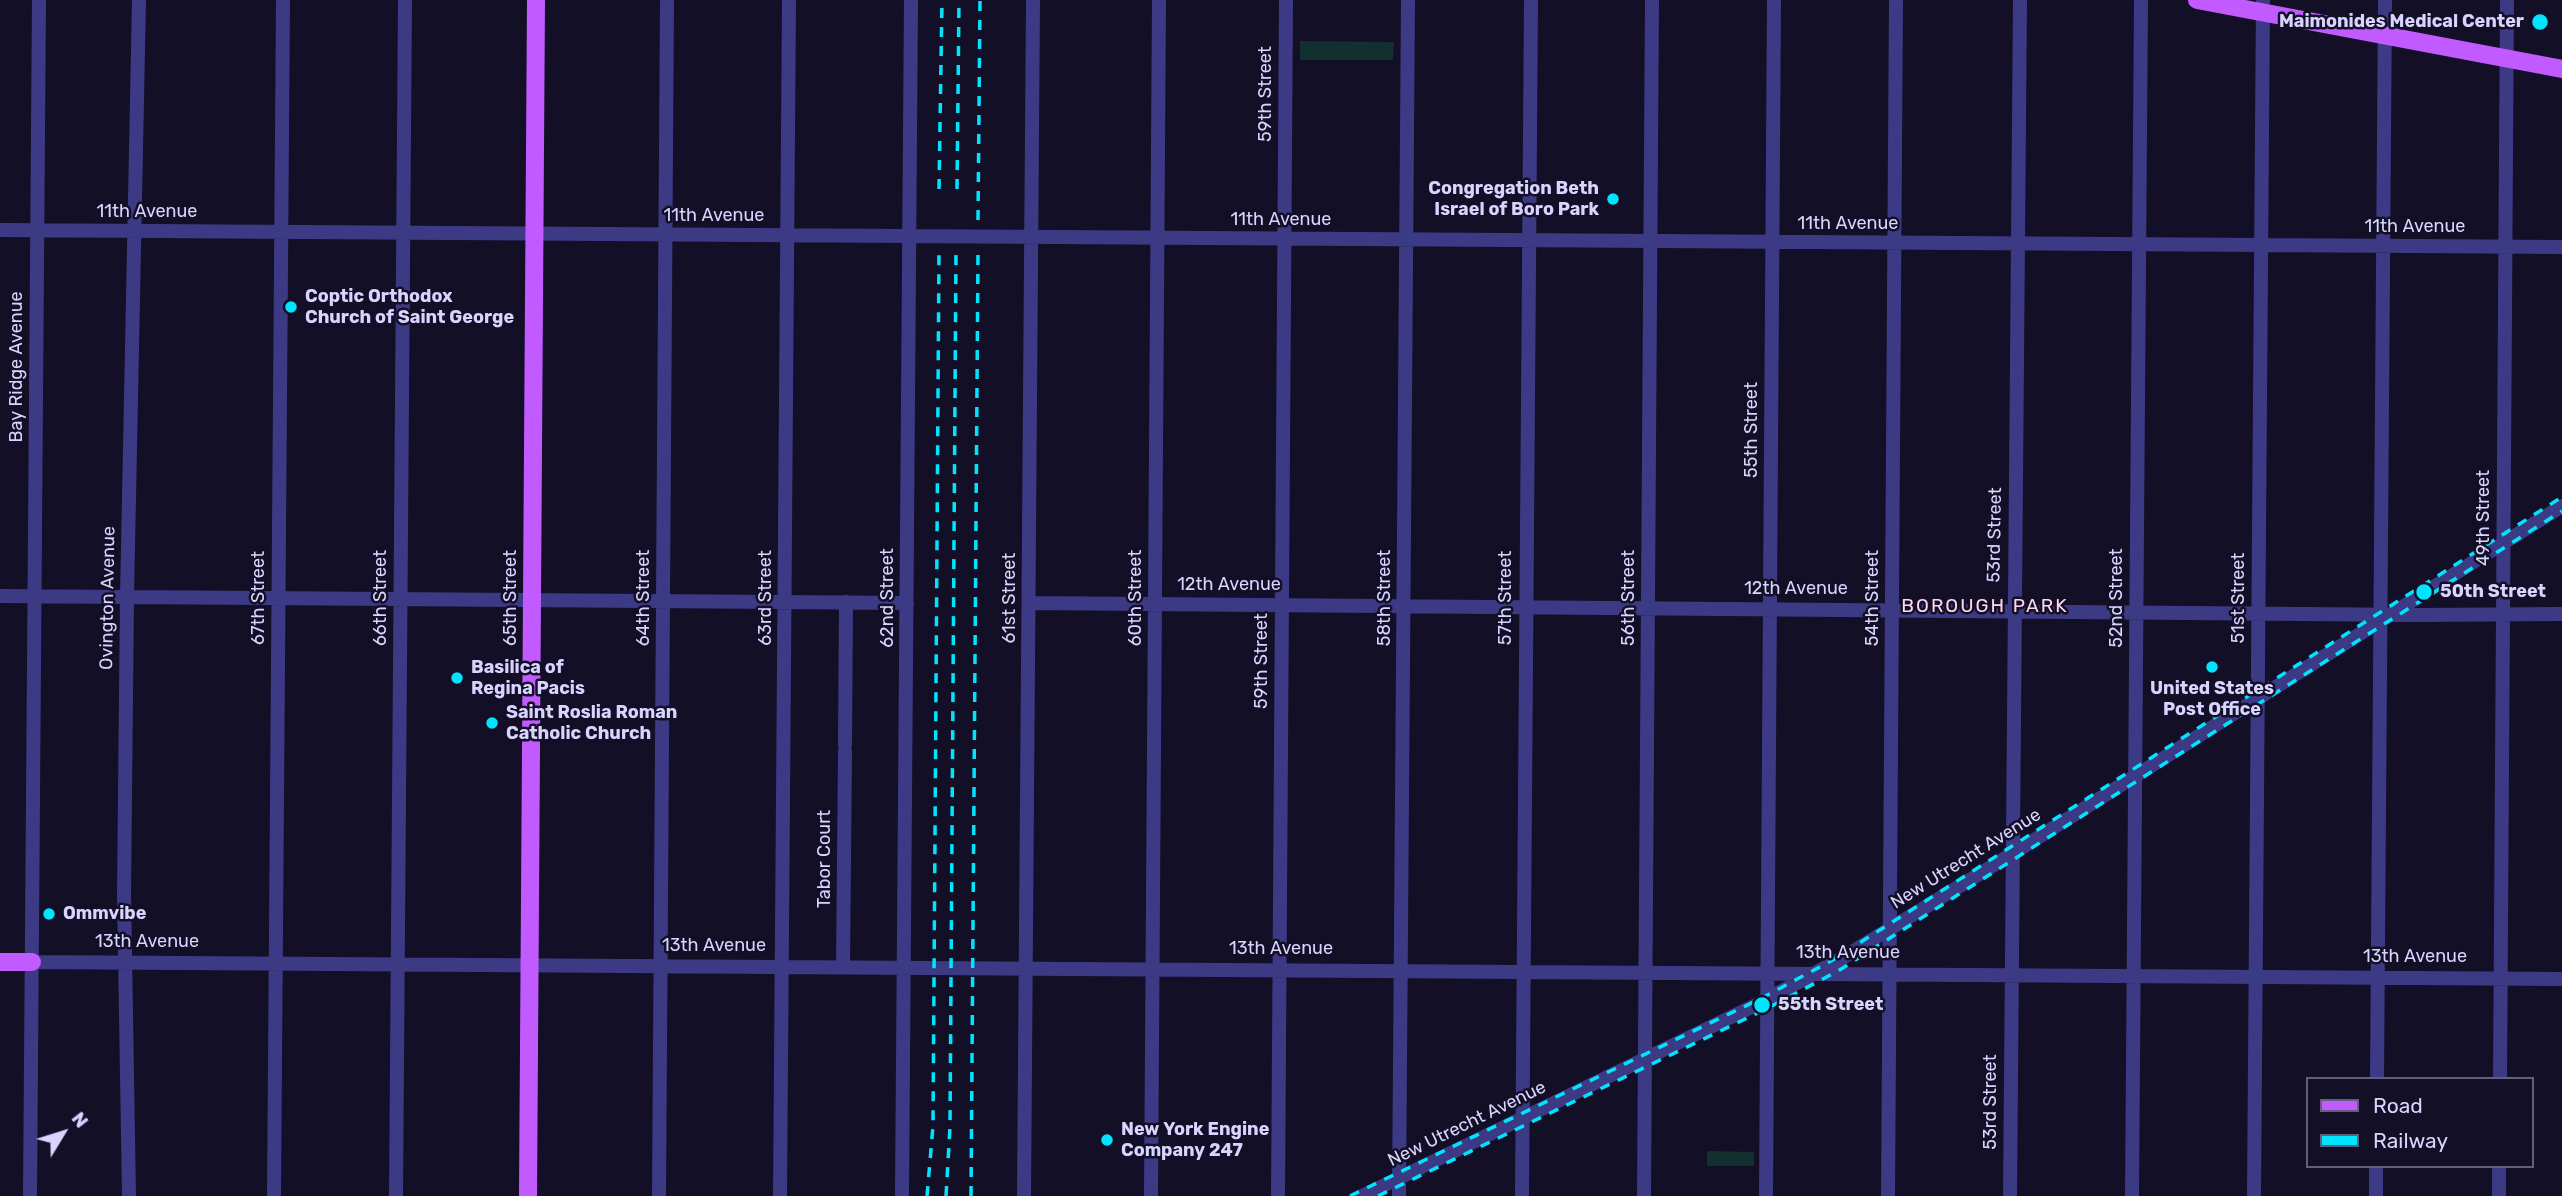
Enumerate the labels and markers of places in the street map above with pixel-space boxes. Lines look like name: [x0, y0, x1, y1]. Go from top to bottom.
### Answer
place label: Maimonides Medical Center: [2279, 11, 2524, 33]
marker: Maimonides Medical Center: [2530, 12, 2550, 32]
place label: Congregation Beth Israel of Boro Park: [1428, 178, 1599, 220]
marker: Congregation Beth Israel of Boro Park: [1605, 191, 1621, 207]
place label: Coptic Orthodox Church of Saint George: [305, 286, 514, 328]
marker: Coptic Orthodox Church of Saint George: [283, 299, 299, 315]
place label: 50th Street: [2440, 581, 2546, 603]
marker: 50th Street: [2414, 582, 2434, 602]
place label: Basilica of Regina Pacis: [471, 657, 585, 700]
marker: United States Post Office: [2204, 659, 2220, 675]
marker: Basilica of Regina Pacis: [449, 670, 465, 686]
place label: United States Post Office: [2150, 678, 2274, 720]
place label: Saint Roslia Roman Catholic Church: [506, 702, 677, 744]
marker: Saint Roslia Roman Catholic Church: [484, 715, 500, 731]
place label: Ommvibe: [63, 903, 146, 925]
marker: Ommvibe: [41, 906, 57, 922]
place label: 55th Street: [1778, 994, 1883, 1016]
marker: 55th Street: [1752, 995, 1772, 1015]
place label: New York Engine Company 247: [1121, 1119, 1269, 1162]
marker: New York Engine Company 247: [1099, 1132, 1115, 1148]

